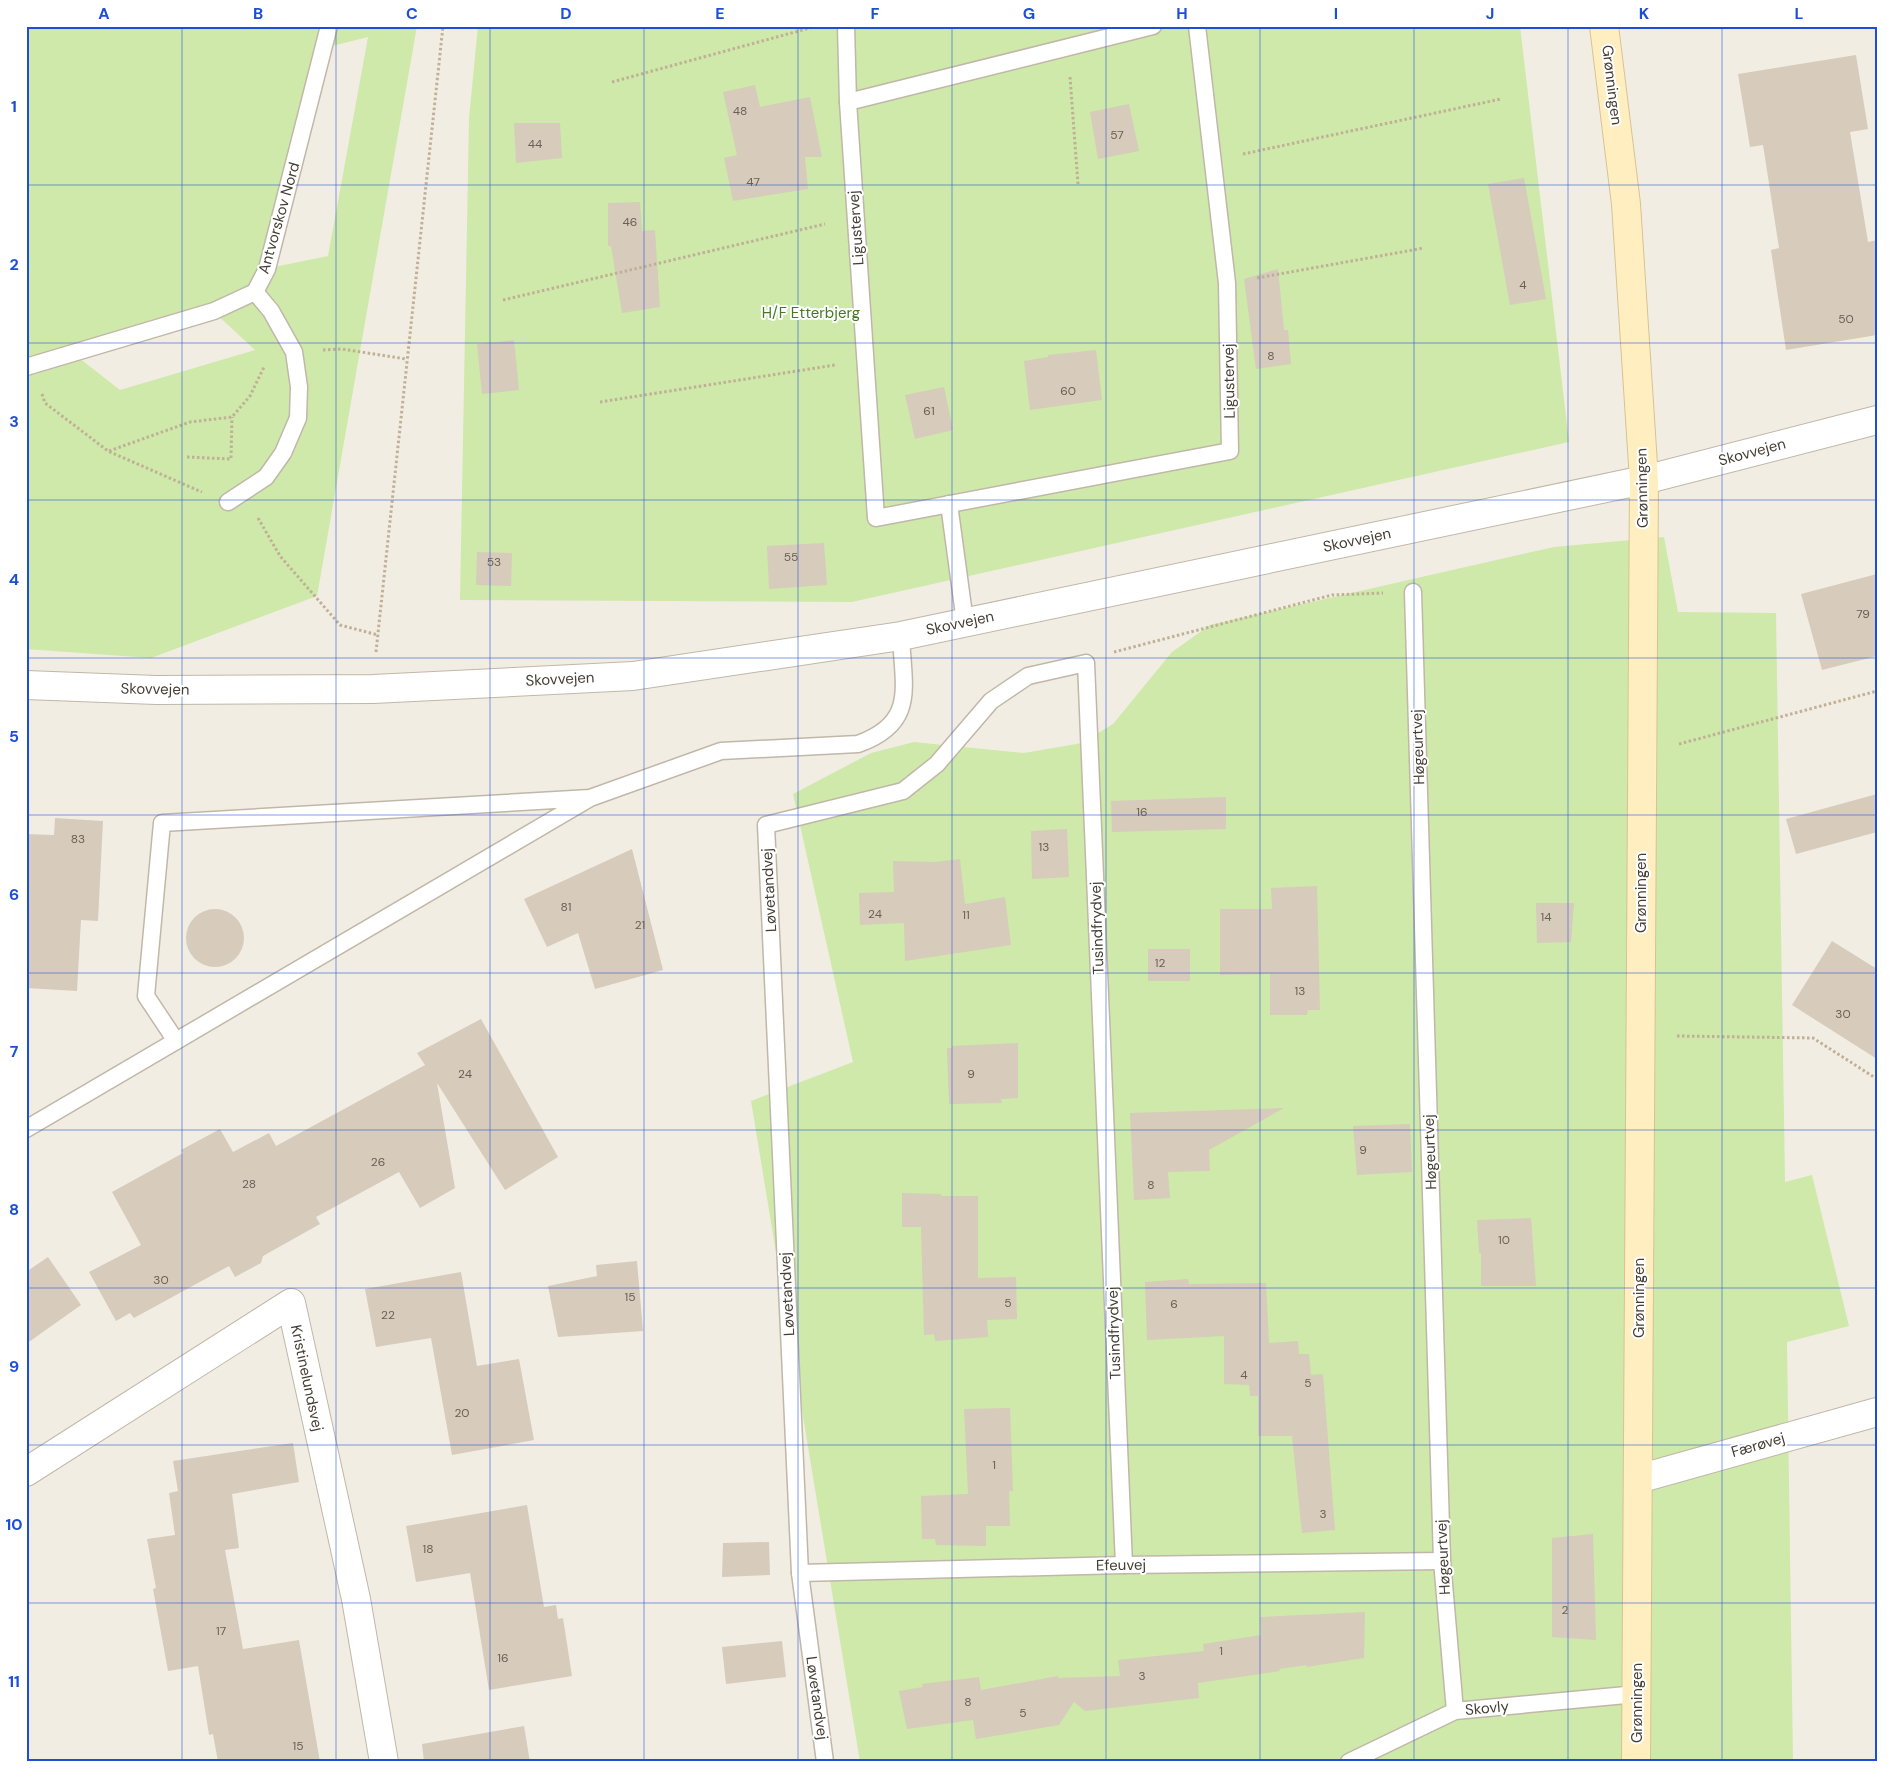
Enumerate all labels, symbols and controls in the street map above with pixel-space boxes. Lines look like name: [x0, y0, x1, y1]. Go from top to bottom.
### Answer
text: A: [98, 3, 110, 24]
text: B: [253, 3, 263, 24]
text: C: [406, 3, 418, 24]
text: D: [560, 3, 572, 24]
text: E: [715, 3, 725, 24]
text: F: [871, 3, 880, 24]
text: G: [1023, 3, 1035, 24]
text: H: [1176, 3, 1188, 24]
text: I: [1334, 3, 1338, 24]
text: J: [1486, 3, 1494, 24]
text: K: [1639, 3, 1650, 24]
text: L: [1795, 3, 1804, 24]
street label: Grønningen: [1597, 44, 1627, 126]
text: 1: [11, 96, 17, 117]
house number: 48: [733, 103, 747, 119]
house number: 57: [1110, 127, 1124, 143]
house number: 44: [528, 136, 542, 152]
street label: Antvorskov Nord: [253, 160, 305, 276]
house number: 47: [746, 174, 760, 190]
street label: Ligustervej: [843, 190, 869, 266]
house number: 46: [623, 214, 637, 230]
text: 2: [9, 254, 19, 275]
house number: 4: [1519, 277, 1527, 293]
park label: H/F Etterbjerg: [762, 303, 860, 323]
house number: 50: [1838, 311, 1854, 327]
street label: Ligustervej: [1218, 343, 1240, 419]
house number: 8: [1267, 348, 1275, 364]
house number: 60: [1060, 383, 1076, 399]
house number: 61: [923, 403, 935, 419]
text: 3: [9, 411, 19, 432]
street label: Skovvejen: [1716, 433, 1788, 471]
street label: Grønningen: [1631, 448, 1653, 528]
street label: Skovvejen: [1321, 523, 1393, 557]
house number: 55: [784, 549, 798, 565]
house number: 53: [487, 554, 501, 570]
text: 4: [9, 569, 19, 590]
street label: Skovvejen: [924, 606, 996, 640]
house number: 79: [1856, 606, 1870, 622]
street label: Skovvejen: [525, 667, 595, 691]
street label: Skovvejen: [120, 678, 190, 700]
street label: Høgeurtvej: [1407, 709, 1429, 785]
text: 5: [9, 726, 19, 747]
house number: 16: [1136, 804, 1148, 820]
house number: 83: [71, 831, 85, 847]
house number: 13: [1039, 839, 1049, 855]
street label: Løvetandvej: [757, 847, 781, 933]
street label: Grønningen: [1631, 853, 1651, 933]
street label: Tusindfrydvej: [1085, 881, 1109, 975]
text: 6: [9, 884, 19, 905]
house number: 81: [561, 899, 571, 915]
house number: 24: [868, 906, 882, 922]
house number: 11: [962, 907, 970, 923]
house number: 14: [1540, 909, 1552, 925]
house number: 21: [635, 917, 645, 933]
house number: 12: [1155, 955, 1165, 971]
house number: 13: [1295, 983, 1305, 999]
house number: 30: [1835, 1006, 1851, 1022]
text: 7: [10, 1041, 19, 1062]
house number: 24: [458, 1066, 472, 1082]
house number: 9: [967, 1066, 975, 1082]
street label: Høgeurtvej: [1419, 1114, 1441, 1190]
house number: 9: [1359, 1142, 1367, 1158]
house number: 26: [371, 1154, 385, 1170]
house number: 28: [242, 1176, 256, 1192]
house number: 8: [1147, 1177, 1155, 1193]
text: 8: [9, 1199, 19, 1220]
house number: 10: [1498, 1232, 1510, 1248]
street label: Løvetandvej: [775, 1251, 799, 1337]
street label: Grønningen: [1629, 1258, 1649, 1338]
house number: 30: [153, 1272, 169, 1288]
street label: Tusindfrydvej: [1102, 1286, 1126, 1380]
house number: 15: [624, 1289, 636, 1305]
house number: 5: [1004, 1295, 1012, 1311]
house number: 6: [1170, 1296, 1178, 1312]
house number: 22: [381, 1307, 395, 1323]
street label: Kristinelundsvej: [286, 1323, 328, 1433]
text: 9: [9, 1356, 19, 1377]
house number: 4: [1240, 1367, 1248, 1383]
house number: 5: [1304, 1375, 1312, 1391]
house number: 20: [454, 1405, 470, 1421]
street label: Færøvej: [1729, 1428, 1787, 1462]
house number: 1: [992, 1457, 996, 1473]
house number: 3: [1319, 1506, 1327, 1522]
text: 10: [5, 1514, 23, 1535]
street label: Høgeurtvej: [1431, 1519, 1455, 1595]
house number: 18: [422, 1541, 434, 1557]
street label: Efeuvej: [1096, 1555, 1146, 1575]
house number: 2: [1562, 1602, 1569, 1618]
house number: 17: [216, 1623, 226, 1639]
house number: 1: [1219, 1643, 1223, 1659]
house number: 16: [497, 1650, 509, 1666]
street label: Løvetandvej: [801, 1655, 833, 1741]
street label: Grønningen: [1627, 1663, 1647, 1743]
house number: 3: [1138, 1668, 1146, 1684]
text: 11: [8, 1671, 20, 1692]
house number: 8: [964, 1694, 972, 1710]
street label: Skovly: [1464, 1696, 1510, 1720]
house number: 5: [1019, 1705, 1027, 1721]
house number: 15: [292, 1738, 304, 1754]

